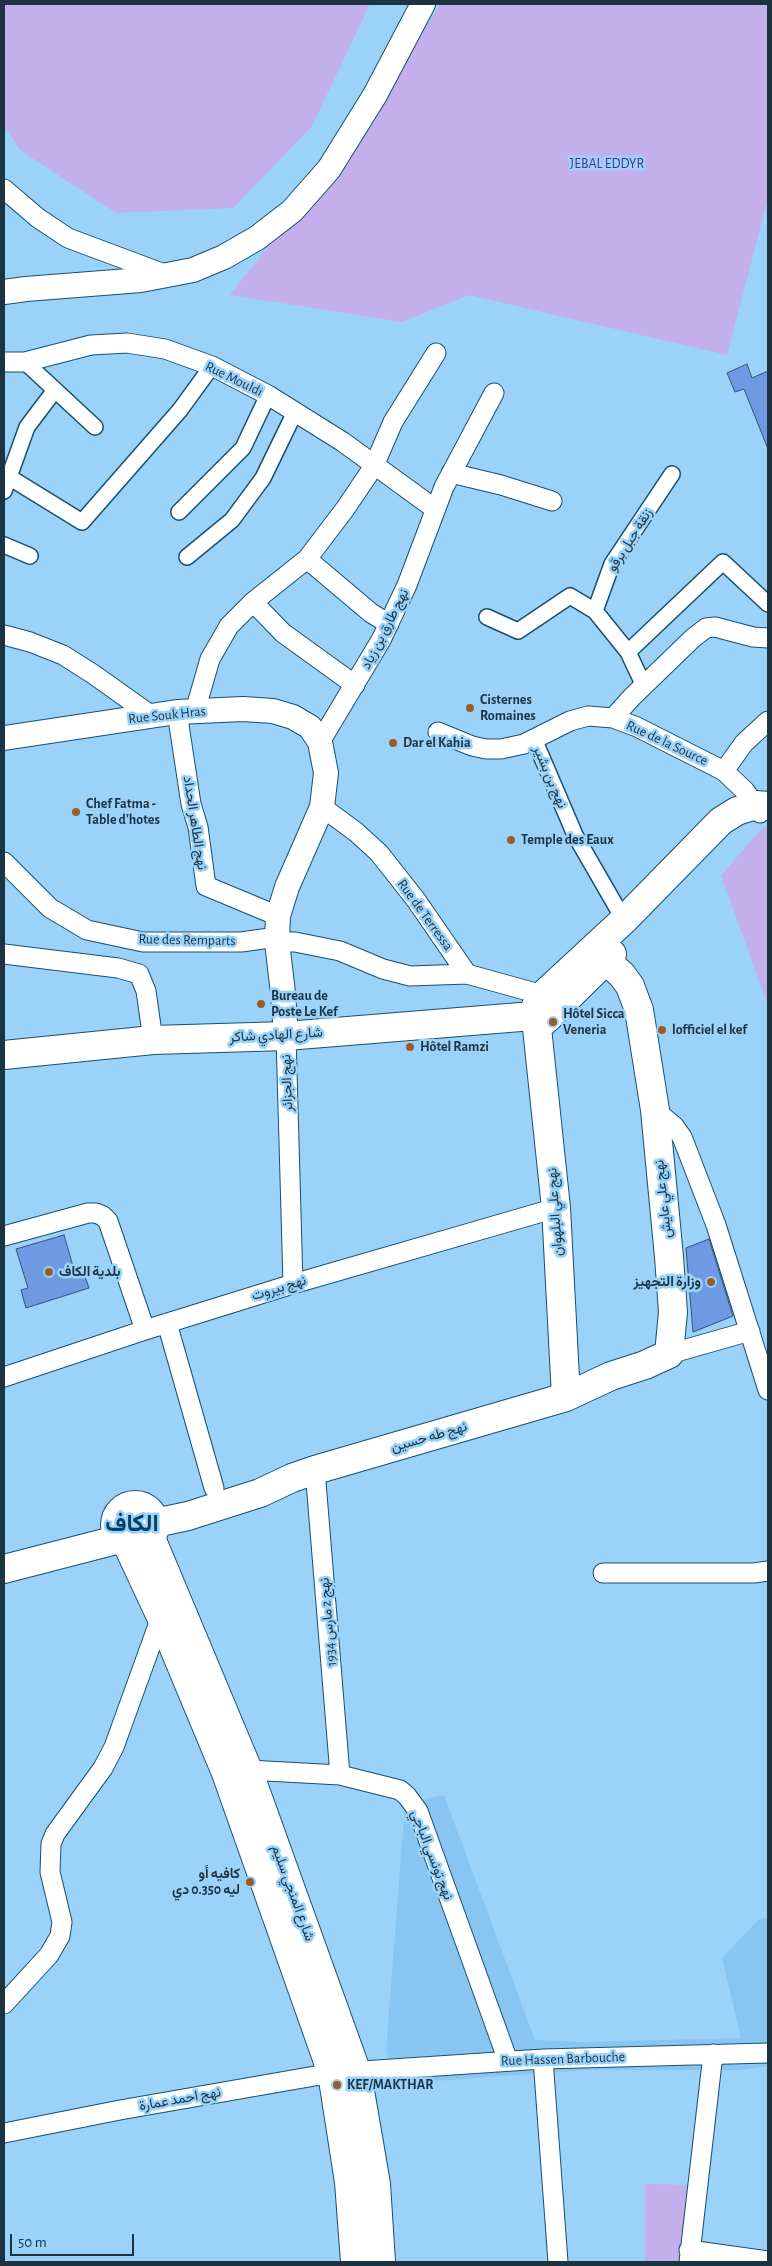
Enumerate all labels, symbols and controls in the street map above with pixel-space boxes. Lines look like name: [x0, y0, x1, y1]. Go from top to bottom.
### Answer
park label: JEBAL EDDYR: [570, 156, 644, 172]
street label: Rue Mouldi: [202, 358, 266, 400]
street label: زنقة جبل برقو: [604, 505, 656, 575]
street label: نهج طارق بن زياد: [358, 586, 412, 672]
place label: Cisternes Romaines: [480, 692, 536, 724]
marker: Cisternes Romaines: [464, 702, 476, 714]
street label: Rue Souk Hras: [127, 703, 207, 727]
street label: Rue de la Source: [623, 717, 711, 769]
place label: Dar el Kahia: [403, 735, 471, 751]
marker: Dar el Kahia: [387, 737, 399, 749]
street label: نهج بن بشير: [529, 743, 571, 811]
street label: نهج الطاهر الحداد: [179, 775, 211, 871]
place label: Chef Fatma - Table d'hotes: [86, 796, 160, 829]
marker: Chef Fatma - Table d'hotes: [70, 806, 82, 818]
place label: Temple des Eaux: [521, 832, 614, 848]
marker: Temple des Eaux: [505, 834, 517, 846]
street label: Rue de Terressa: [393, 876, 457, 954]
street label: Rue des Remparts: [138, 931, 236, 949]
place label: Bureau de Poste Le Kef: [271, 988, 338, 1020]
marker: Bureau de Poste Le Kef: [255, 998, 267, 1010]
place label: Hôtel Sicca Veneria: [563, 1006, 624, 1038]
marker: Hôtel Sicca Veneria: [547, 1016, 559, 1028]
place label: lofficiel el kef: [672, 1022, 747, 1038]
street label: شارع الهادي شاكر: [229, 1024, 323, 1046]
marker: lofficiel el kef: [656, 1024, 668, 1036]
place label: Hôtel Ramzi: [420, 1039, 489, 1055]
marker: Hôtel Ramzi: [404, 1041, 416, 1053]
street label: نهج الجزائر: [278, 1054, 296, 1112]
street label: نهج علي عايش: [651, 1159, 675, 1239]
street label: نهج علي البلهوان: [544, 1167, 566, 1257]
place label: بلدية الكاف: [59, 1264, 121, 1280]
marker: بلدية الكاف: [43, 1266, 55, 1278]
street label: نهج بيروت: [250, 1272, 308, 1304]
place label: وزارة التجهيز: [633, 1274, 701, 1290]
marker: وزارة التجهيز: [705, 1276, 717, 1288]
street label: نهج طه حسين: [389, 1418, 469, 1456]
district label: الكاف: [105, 1510, 159, 1538]
street label: نهج 2 مارس 1934: [316, 1577, 340, 1667]
street label: نهج تونسي الباجي: [407, 1808, 457, 1902]
street label: شارع المنجي سليم: [268, 1843, 318, 1943]
place label: كافيه أو ليه 0.350 دي: [172, 1866, 240, 1898]
marker: كافيه أو ليه 0.350 دي: [244, 1876, 256, 1888]
street label: Rue Hassen Barbouche: [501, 2048, 625, 2070]
place label: KEF/MAKTHAR: [347, 2077, 433, 2093]
marker: KEF/MAKTHAR: [331, 2079, 343, 2091]
street label: نهج احمد عمارة: [138, 2084, 222, 2114]
scale bar: [12, 2224, 136, 2256]
text: 50 m: [18, 2235, 47, 2250]

